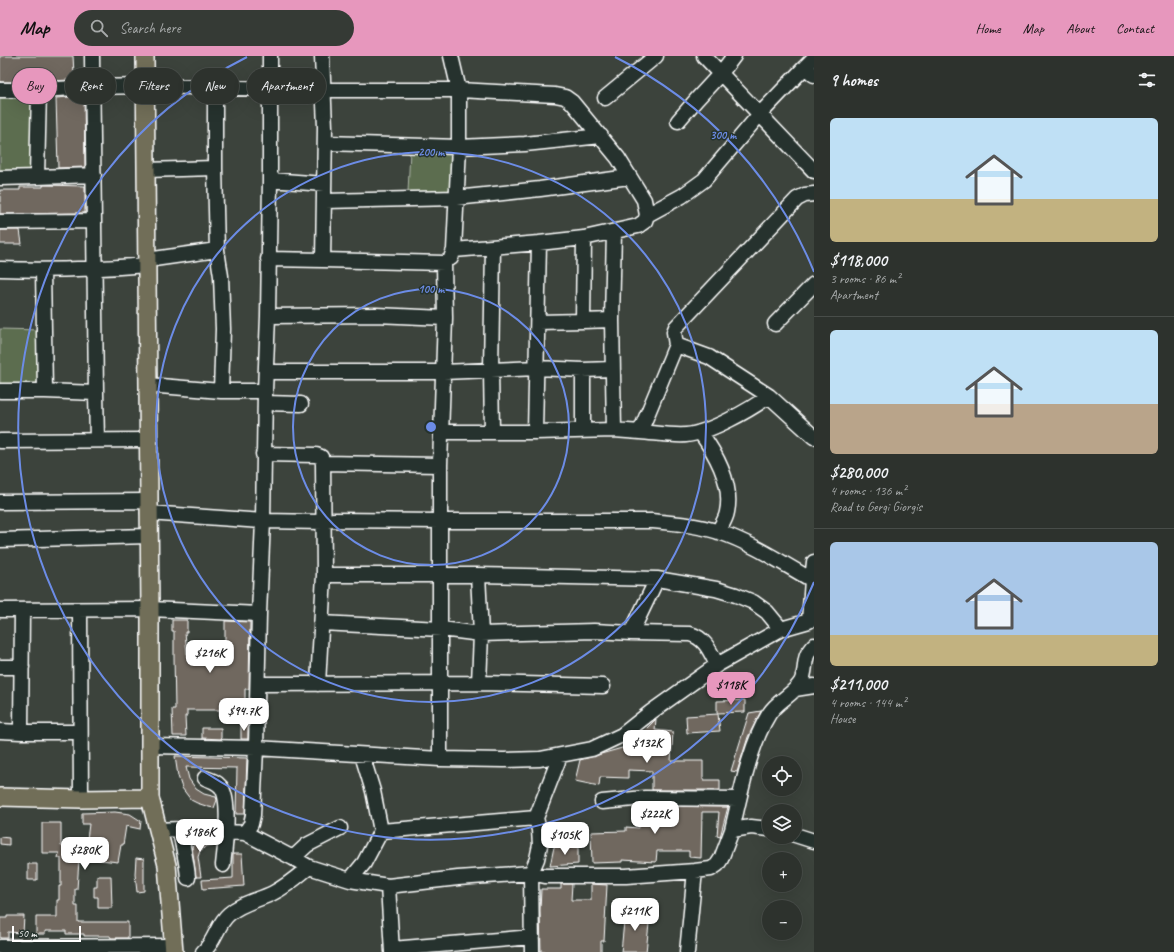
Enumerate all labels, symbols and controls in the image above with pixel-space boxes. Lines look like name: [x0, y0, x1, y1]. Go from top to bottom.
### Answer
search box: [74, 10, 354, 46]
text: Map: [20, 16, 50, 40]
icon: search: [88, 17, 110, 39]
text: Search here: [120, 19, 181, 38]
text: Home: [975, 20, 1001, 37]
text: Map: [1023, 20, 1044, 37]
text: About: [1066, 20, 1094, 37]
text: Contact: [1116, 20, 1154, 37]
chip: Buy: [12, 68, 57, 104]
chip: Rent: [65, 68, 116, 104]
chip: Filters: [124, 68, 183, 104]
chip: New: [191, 68, 239, 104]
chip: Apartment: [247, 68, 326, 104]
icon: filters: [1136, 69, 1158, 91]
text: 9 homes: [830, 70, 878, 91]
text: 300 m: [710, 127, 737, 143]
text: 200 m: [418, 144, 445, 160]
icon: home: [958, 144, 1030, 216]
text: $118,000: [830, 250, 887, 271]
text: 3 rooms · 86 m²: [830, 271, 900, 287]
text: 100 m: [418, 281, 445, 297]
text: Apartment: [830, 287, 878, 303]
icon: home: [958, 356, 1030, 428]
centre of rings: [424, 420, 438, 434]
text: $280,000: [830, 462, 887, 483]
text: 4 rooms · 136 m²: [830, 483, 906, 499]
text: Road to Gergi Giorgis: [830, 499, 922, 515]
icon: home: [958, 568, 1030, 640]
pin: $216K: [182, 640, 238, 674]
text: $216K: [195, 645, 225, 661]
pin: $118K: [703, 672, 759, 706]
text: $211,000: [830, 674, 887, 695]
text: $118K: [716, 677, 746, 693]
text: 4 rooms · 144 m²: [830, 695, 906, 711]
pin: $94.7K: [211, 698, 277, 732]
text: $94.7K: [228, 703, 260, 719]
text: House: [830, 711, 855, 727]
pin: $132K: [619, 730, 675, 764]
text: $132K: [632, 735, 662, 751]
map controls: [762, 756, 802, 940]
button: locate: [762, 756, 802, 796]
pin: $222K: [627, 801, 683, 835]
button: layers: [762, 804, 802, 844]
text: $222K: [640, 806, 670, 822]
pin: $186K: [172, 819, 228, 853]
pin: $105K: [537, 822, 593, 856]
text: $186K: [185, 824, 215, 840]
text: $105K: [550, 827, 580, 843]
pin: $280K: [57, 837, 113, 871]
text: $280K: [70, 842, 100, 858]
button: +: [762, 852, 802, 892]
pin: $211K: [607, 898, 663, 932]
button: −: [762, 900, 802, 940]
text: $211K: [620, 903, 650, 919]
scale bar: [12, 924, 81, 943]
text: 50 m: [18, 926, 37, 940]

